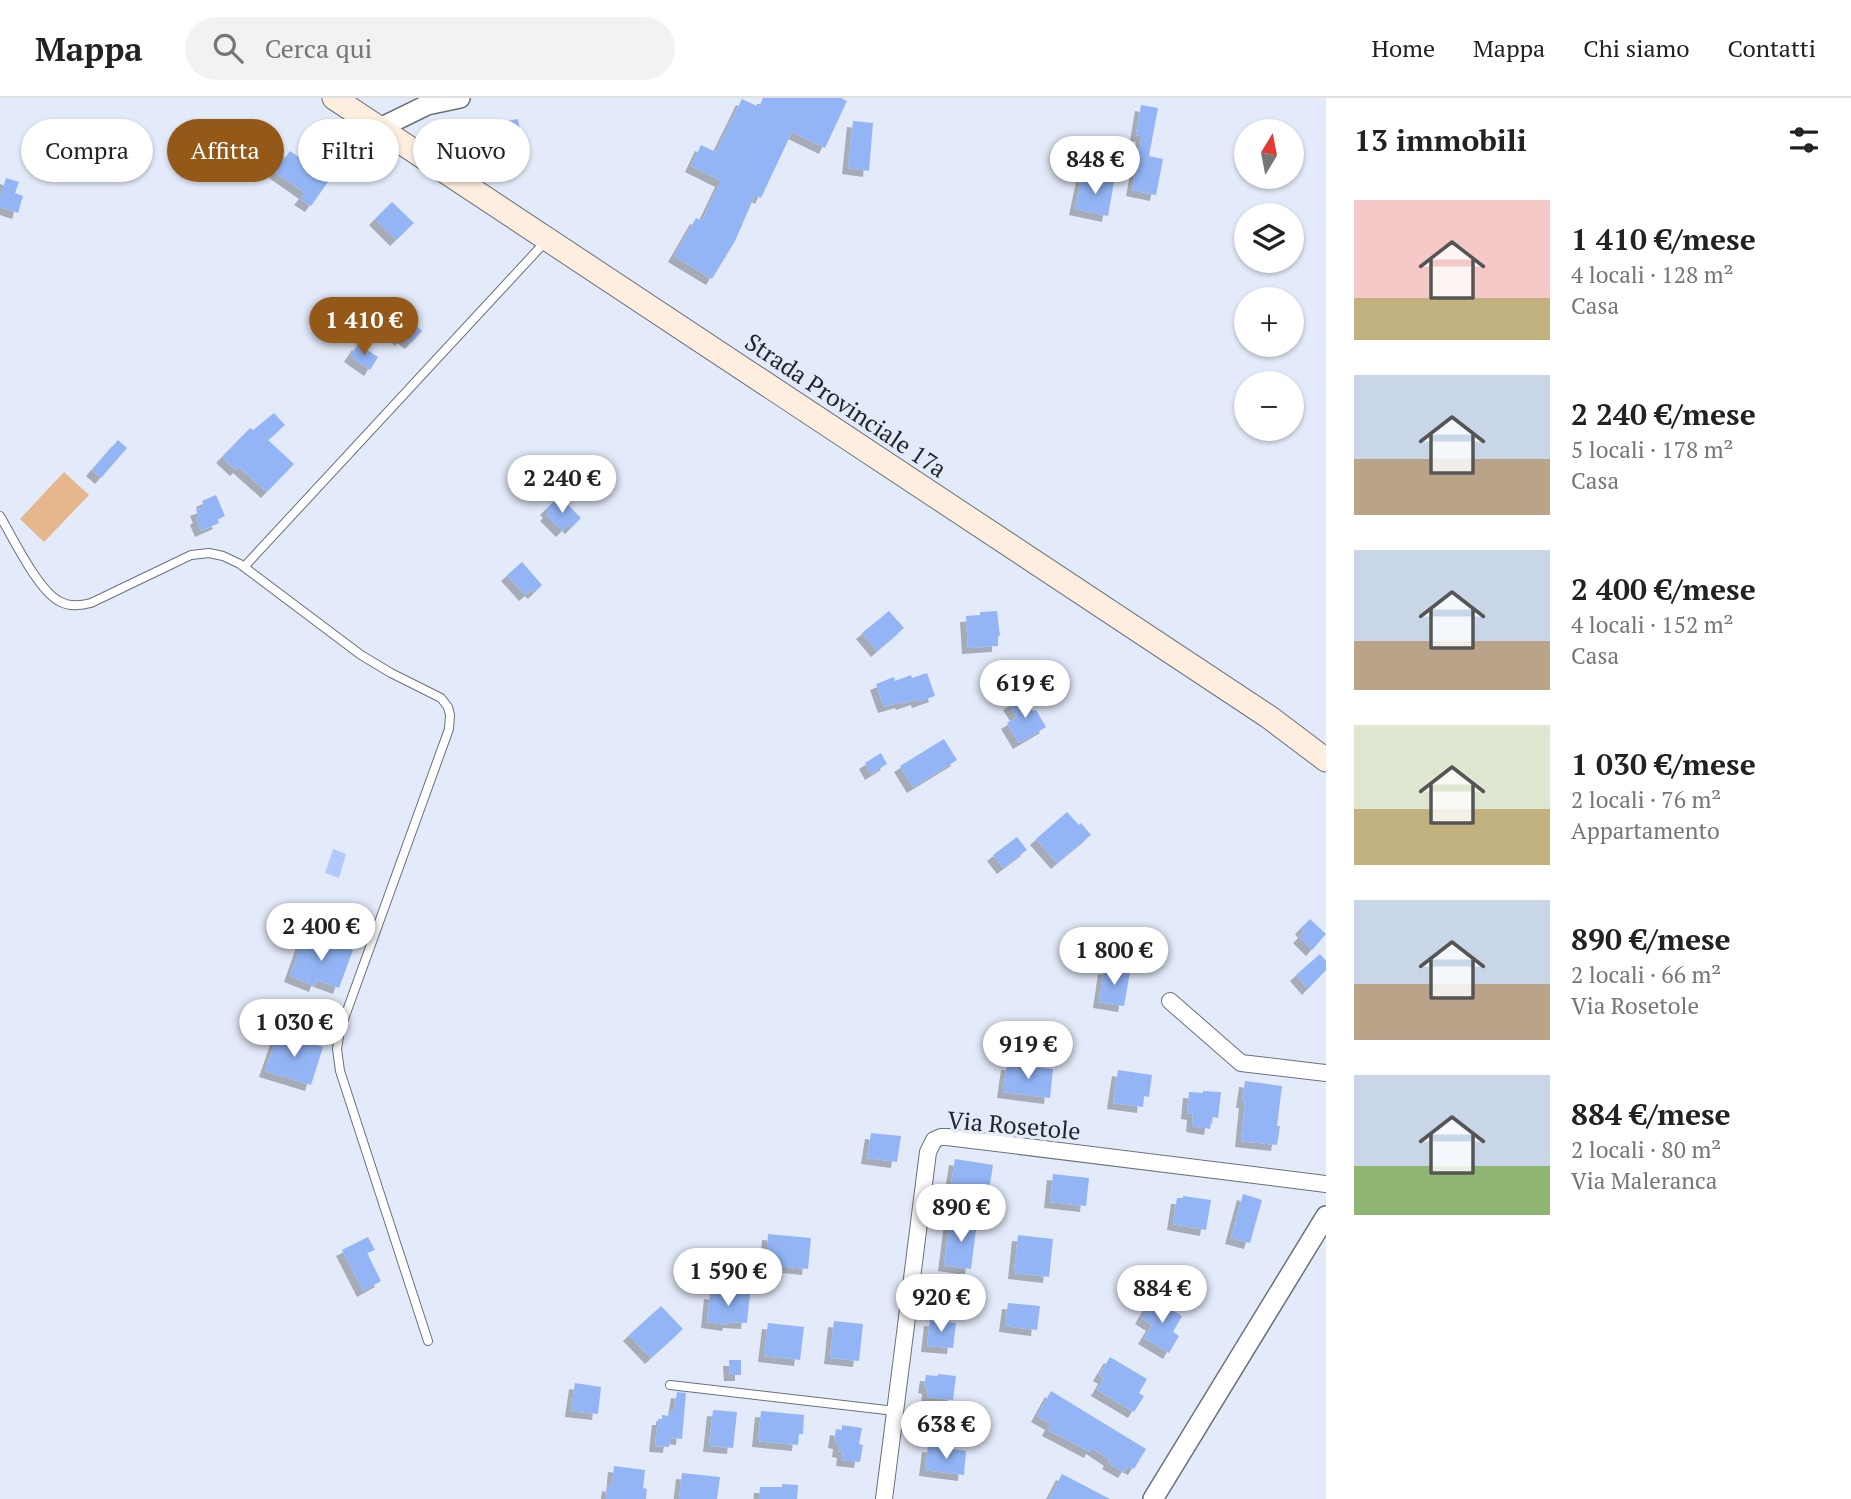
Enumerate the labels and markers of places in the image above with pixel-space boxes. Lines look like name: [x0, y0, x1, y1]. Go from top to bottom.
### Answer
pin: 848 €: [1046, 136, 1144, 196]
pin: 1 410 €: [299, 298, 429, 357]
pin: 2 240 €: [497, 456, 627, 515]
pin: 619 €: [976, 660, 1074, 720]
pin: 2 400 €: [256, 904, 386, 963]
pin: 1 800 €: [1049, 928, 1179, 987]
pin: 1 030 €: [229, 1000, 359, 1059]
pin: 919 €: [979, 1021, 1077, 1081]
pin: 890 €: [912, 1184, 1010, 1244]
pin: 1 590 €: [663, 1248, 793, 1308]
pin: 884 €: [1113, 1266, 1211, 1325]
pin: 920 €: [892, 1274, 990, 1334]
pin: 638 €: [897, 1402, 995, 1461]

